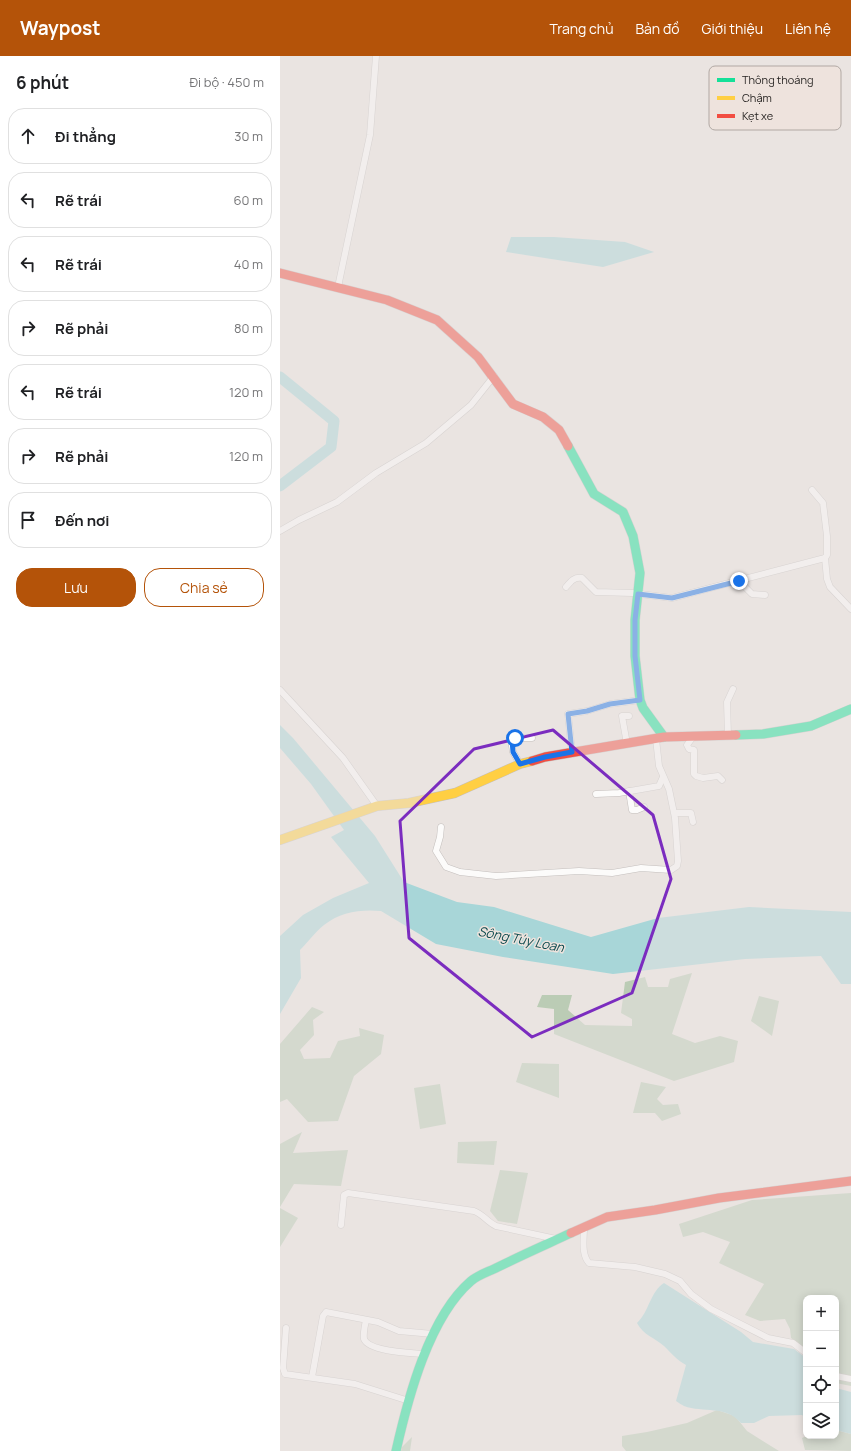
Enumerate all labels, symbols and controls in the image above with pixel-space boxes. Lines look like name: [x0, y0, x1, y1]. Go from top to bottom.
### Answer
text: Waypost: [20, 15, 100, 41]
text: Trang chủ: [550, 19, 613, 38]
text: Bản đồ: [635, 19, 680, 38]
text: Giới thiệu: [702, 19, 763, 38]
text: Liên hệ: [785, 19, 831, 38]
legend: [709, 66, 841, 130]
text: 6 phút: [16, 71, 69, 94]
text: Thông thoáng: [742, 72, 813, 87]
text: Đi bộ · 450 m: [189, 73, 264, 91]
text: Chậm: [742, 90, 772, 105]
text: Kẹt xe: [742, 108, 774, 123]
icon: ahead: [17, 125, 39, 147]
text: Đi thẳng: [55, 126, 116, 147]
text: 30 m: [234, 127, 263, 145]
icon: left: [17, 189, 39, 211]
text: Rẽ trái: [55, 190, 102, 211]
text: 60 m: [233, 191, 263, 209]
icon: left: [17, 253, 39, 275]
text: Rẽ trái: [55, 254, 102, 275]
text: 40 m: [234, 255, 263, 273]
icon: right: [17, 317, 39, 339]
text: Rẽ phải: [55, 318, 108, 339]
text: 80 m: [234, 319, 263, 337]
icon: left: [17, 381, 39, 403]
text: Rẽ trái: [55, 382, 102, 403]
text: 120 m: [229, 383, 263, 401]
icon: right: [17, 445, 39, 467]
text: Rẽ phải: [55, 446, 108, 467]
text: 120 m: [229, 447, 263, 465]
icon: arrive: [17, 509, 39, 531]
text: Đến nơi: [55, 510, 109, 531]
button: Lưu: [16, 568, 136, 607]
button: Chia sẻ: [144, 568, 264, 607]
route end: [730, 572, 748, 590]
route start: [506, 729, 524, 747]
water label: Sông Túy Loan: [476, 922, 567, 956]
map controls: [803, 1295, 839, 1439]
button: +: [803, 1295, 839, 1331]
button: −: [803, 1331, 839, 1367]
button: locate: [803, 1367, 839, 1403]
button: layers: [803, 1403, 839, 1439]

